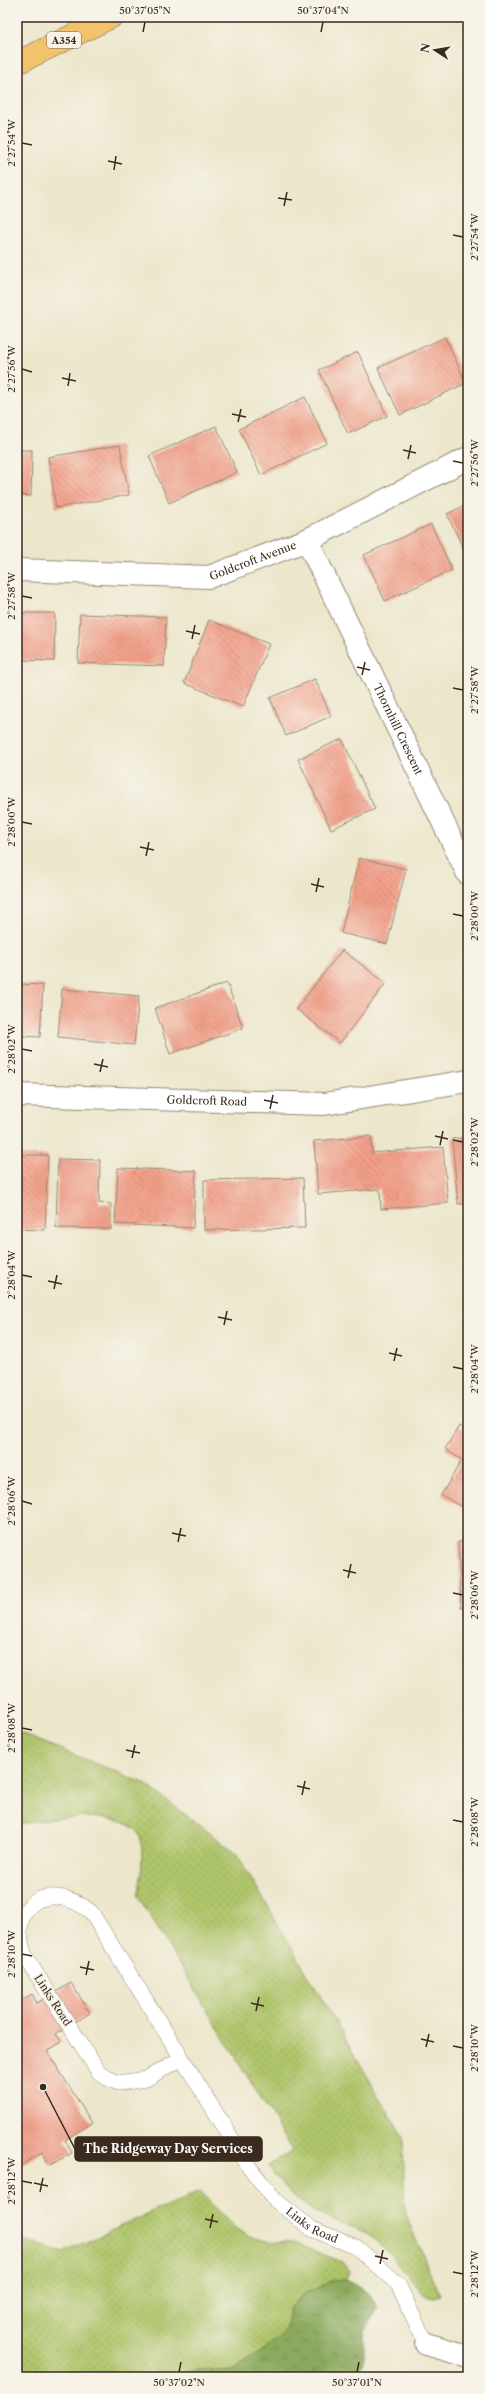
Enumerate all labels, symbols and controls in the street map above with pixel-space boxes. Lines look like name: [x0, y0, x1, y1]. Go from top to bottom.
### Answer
text: 50°37'05"N: [119, 4, 171, 17]
text: 50°37'04"N: [297, 4, 349, 17]
north arrow: [415, 30, 455, 70]
road number: A354: [47, 32, 81, 48]
text: N: [417, 41, 433, 54]
text: 2°27'54"W: [5, 118, 18, 167]
text: 2°27'54"W: [468, 212, 481, 261]
text: 2°27'56"W: [5, 344, 18, 393]
text: 2°27'56"W: [468, 438, 481, 487]
street label: Goldcroft Avenue: [207, 538, 298, 583]
text: 2°27'58"W: [5, 571, 18, 620]
text: 2°27'58"W: [468, 665, 481, 714]
street label: Thornhill Crescent: [370, 681, 426, 777]
text: 2°28'00"W: [5, 796, 18, 847]
text: 2°28'00"W: [468, 890, 481, 941]
text: 2°28'02"W: [5, 1023, 18, 1074]
street label: Goldcroft Road: [167, 1092, 248, 1109]
text: 2°28'02"W: [468, 1116, 481, 1167]
text: 2°28'04"W: [5, 1249, 18, 1300]
text: 2°28'04"W: [468, 1343, 481, 1394]
text: 2°28'06"W: [5, 1475, 18, 1526]
text: 2°28'06"W: [468, 1569, 481, 1620]
text: 2°28'08"W: [5, 1702, 18, 1753]
text: 2°28'08"W: [468, 1796, 481, 1847]
text: 2°28'10"W: [5, 1929, 18, 1978]
street label: Links Road: [31, 1972, 75, 2029]
text: 2°28'10"W: [468, 2023, 481, 2072]
callout: The Ridgeway Day Services: [75, 2137, 262, 2161]
text: The Ridgeway Day Services: [83, 2141, 253, 2156]
text: 2°28'12"W: [5, 2156, 18, 2205]
street label: Links Road: [283, 2204, 340, 2246]
text: 2°28'12"W: [468, 2249, 481, 2298]
text: 50°37'02"N: [153, 2376, 205, 2389]
text: 50°37'01"N: [332, 2376, 382, 2389]

